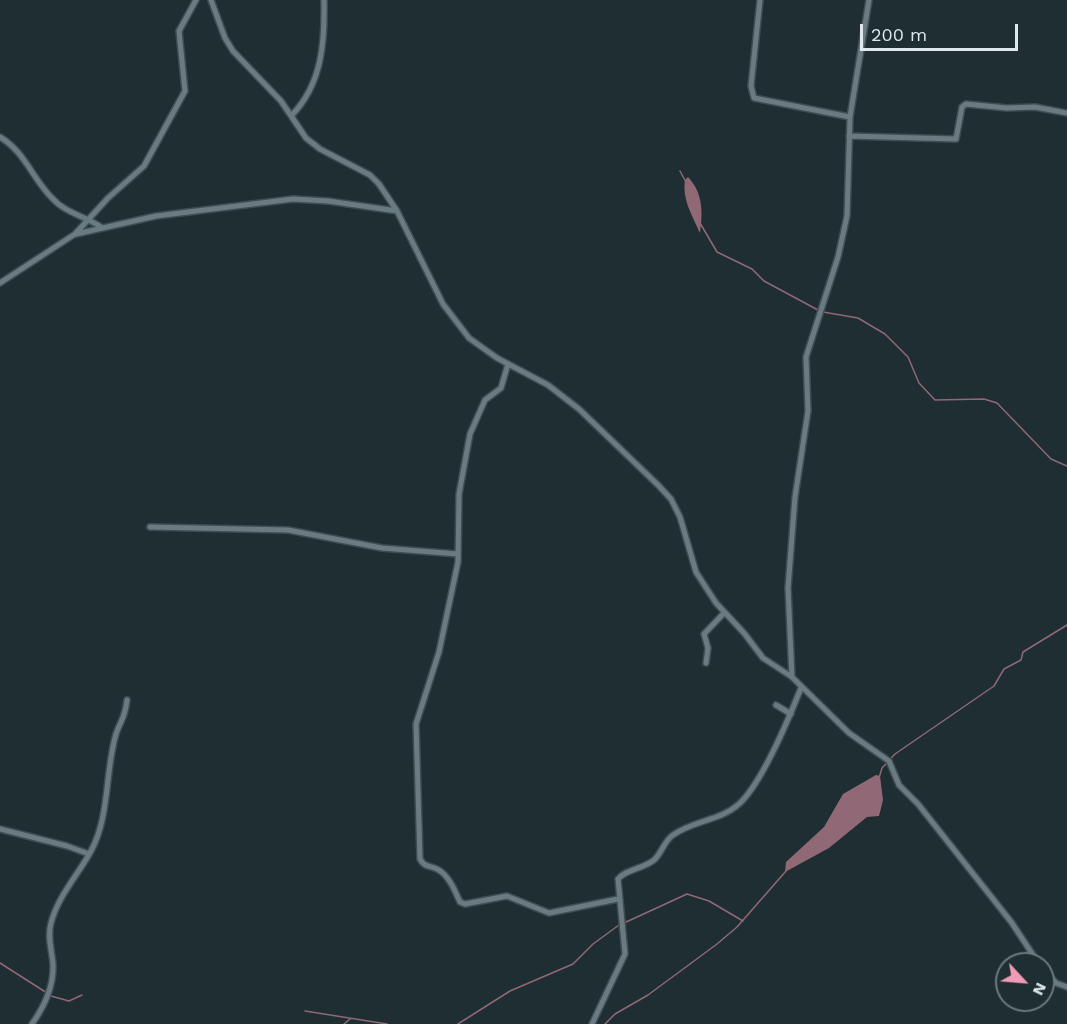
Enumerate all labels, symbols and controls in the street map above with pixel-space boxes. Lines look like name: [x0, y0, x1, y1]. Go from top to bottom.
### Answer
scale bar: [863, 12, 1020, 50]
text: 200 m: [871, 24, 927, 45]
north arrow: [995, 952, 1055, 1012]
text: N: [1029, 980, 1051, 999]

